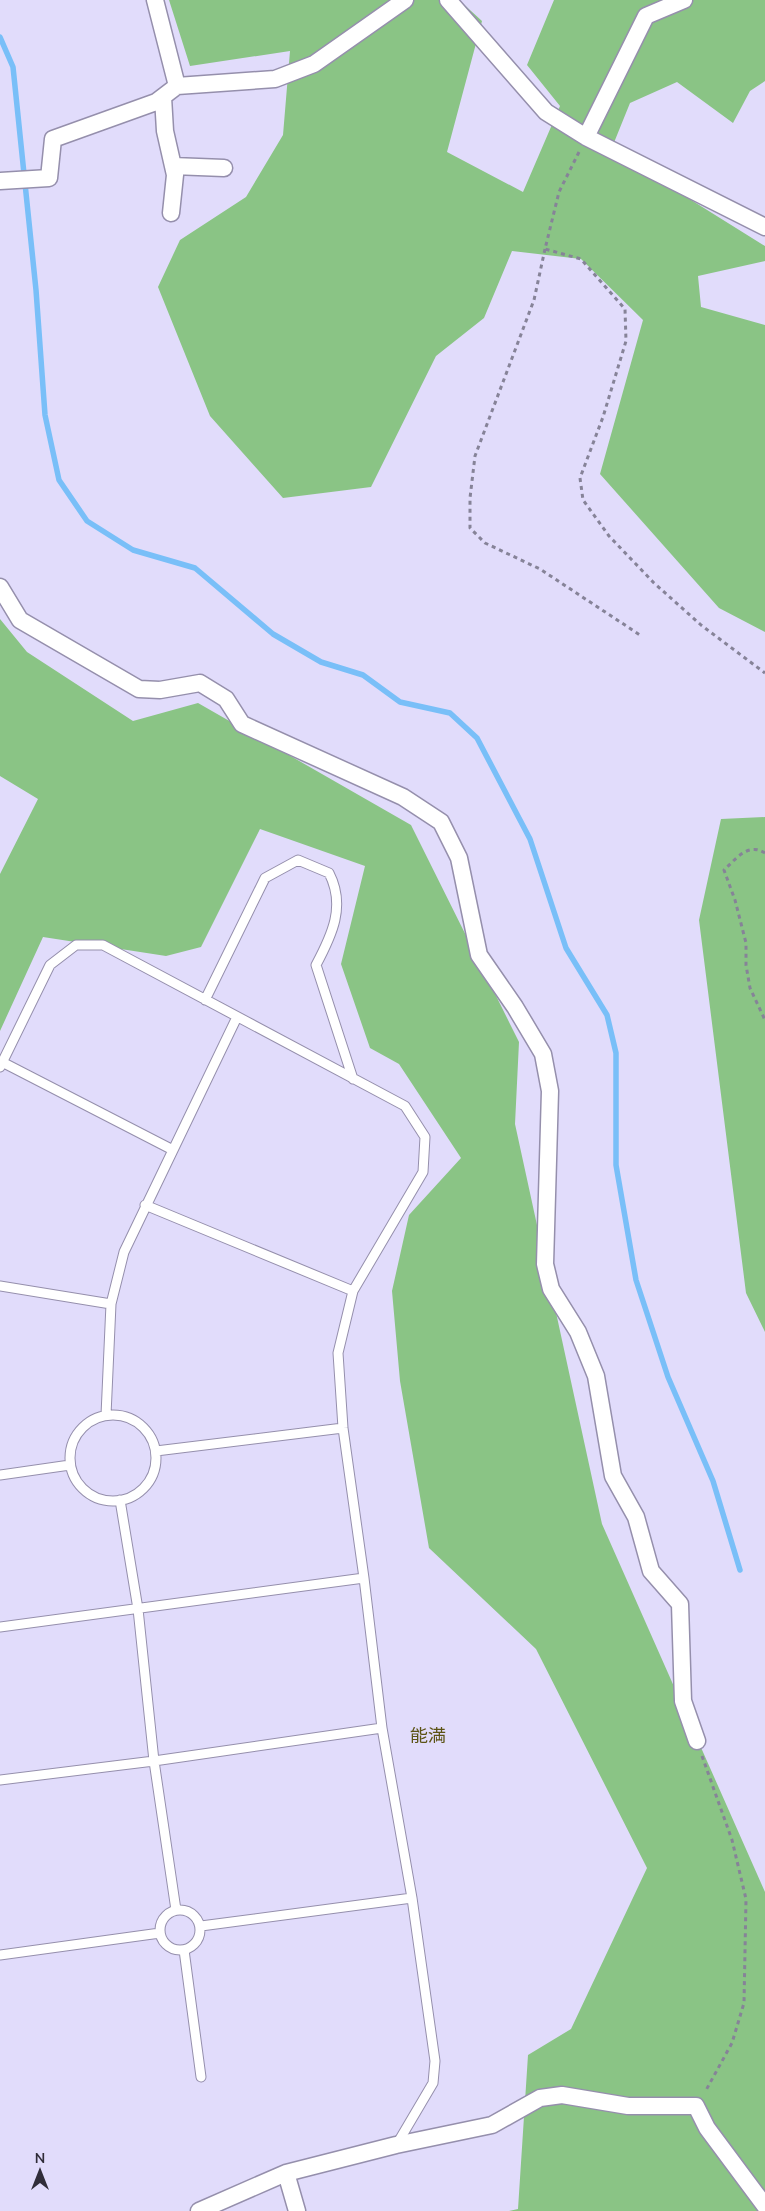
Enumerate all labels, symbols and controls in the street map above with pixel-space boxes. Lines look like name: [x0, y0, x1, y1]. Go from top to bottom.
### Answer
district label: 能満: [410, 1724, 446, 1748]
north arrow: [15, 2146, 65, 2196]
text: N: [35, 2149, 45, 2168]

